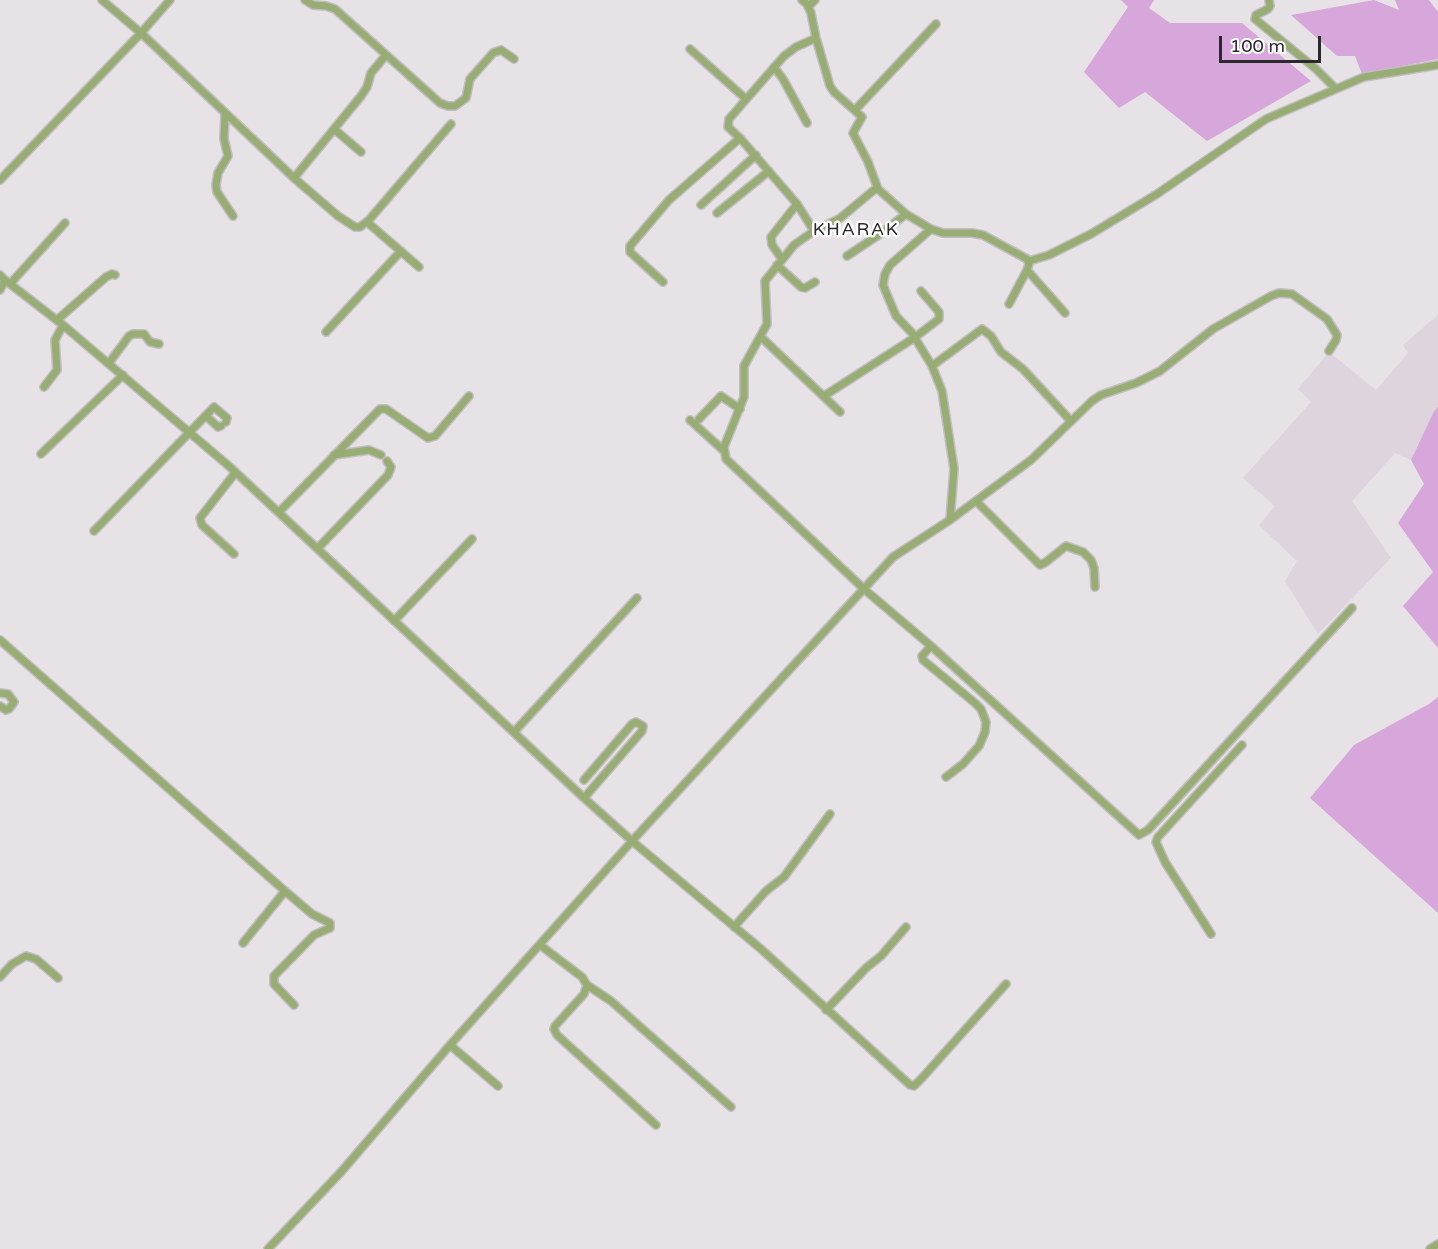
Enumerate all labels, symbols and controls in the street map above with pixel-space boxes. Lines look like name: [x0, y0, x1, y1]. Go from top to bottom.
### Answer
scale bar: [1222, 24, 1324, 62]
text: 100 m: [1230, 35, 1285, 57]
district label: KHARAK: [813, 219, 899, 241]

